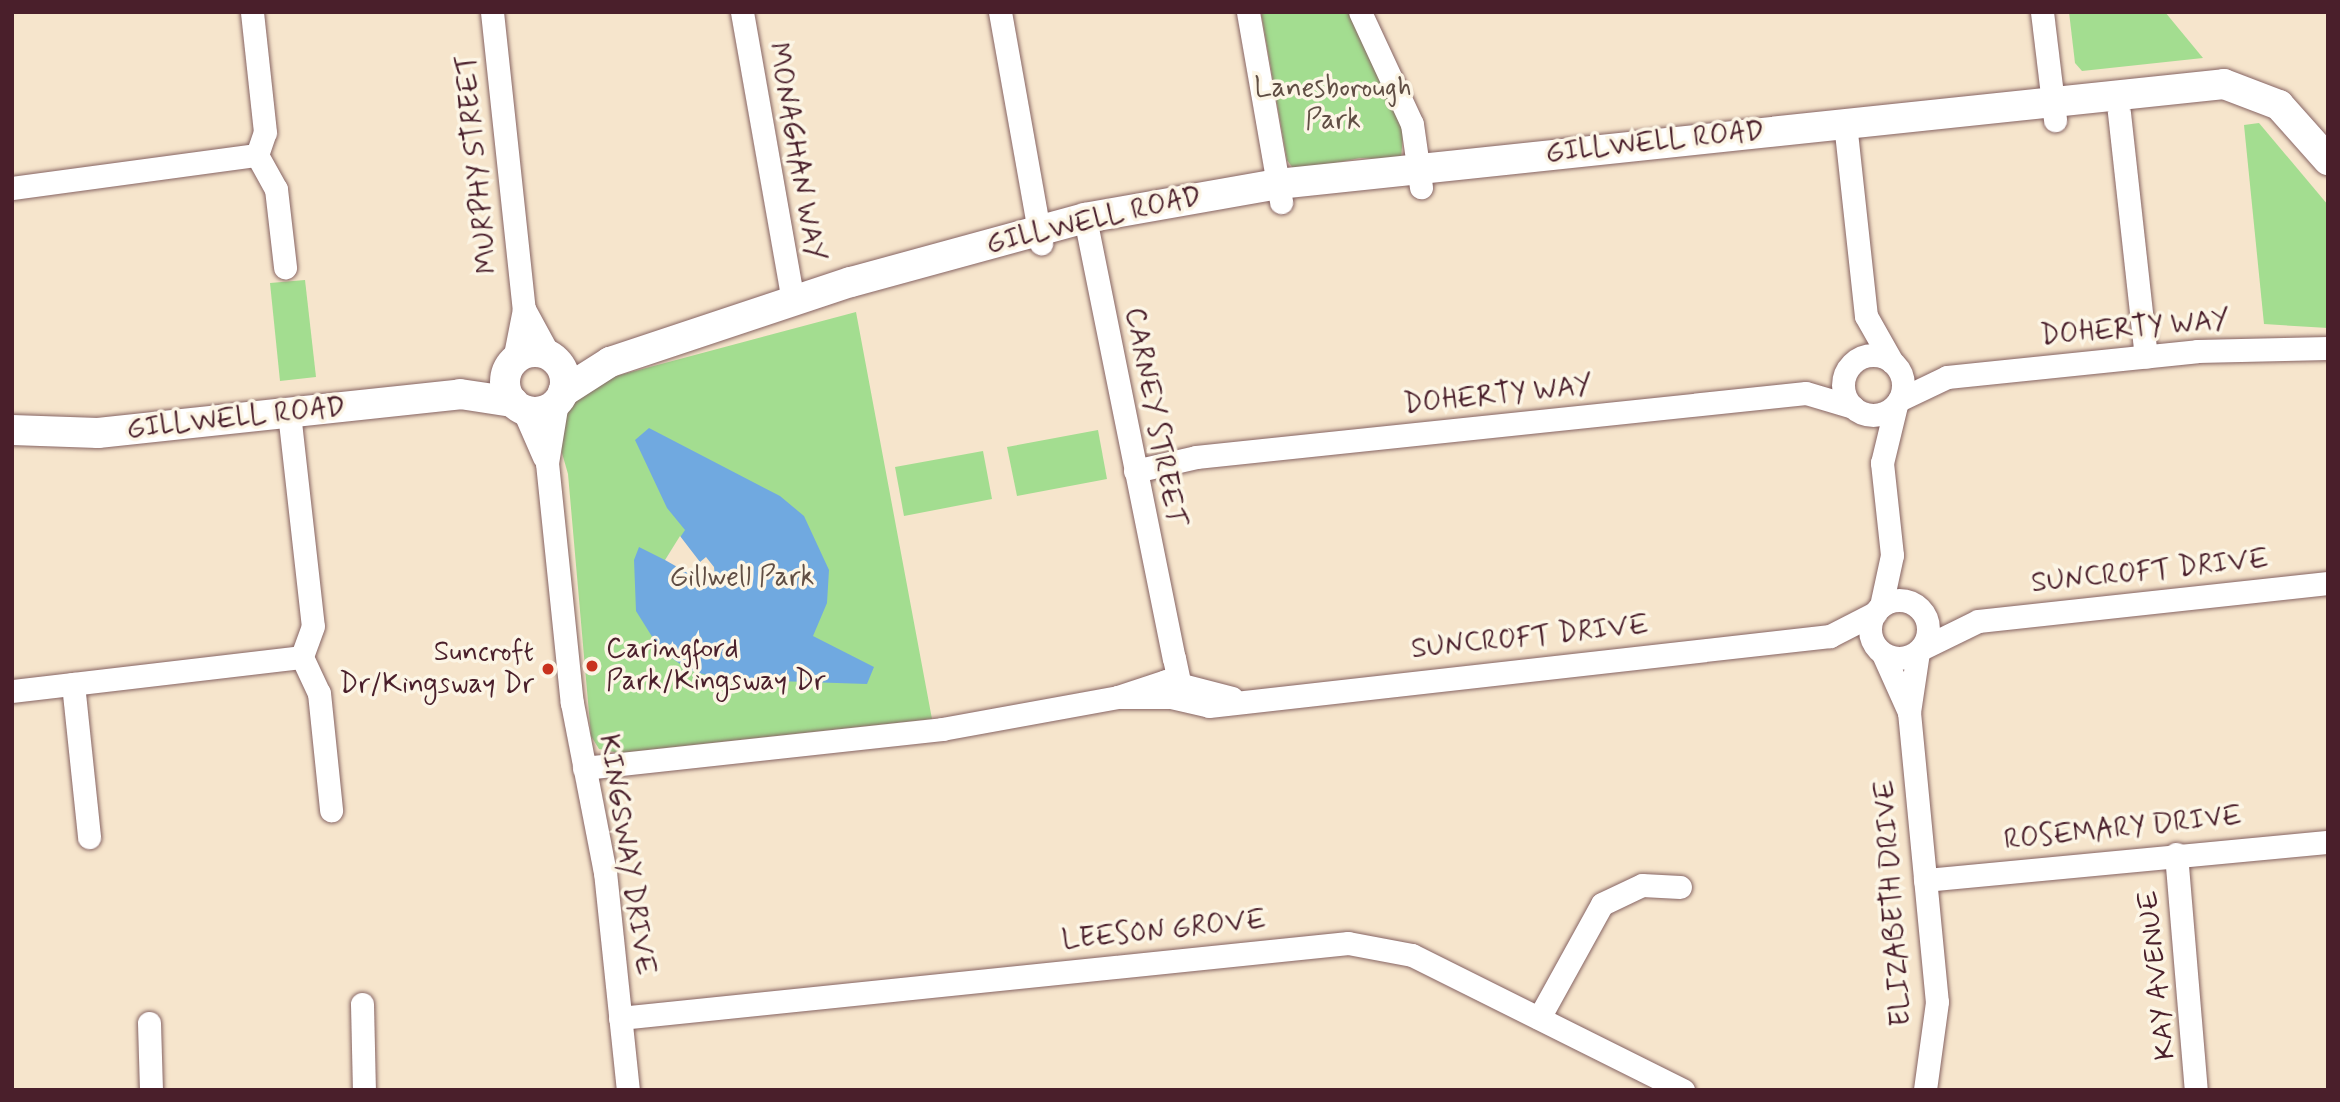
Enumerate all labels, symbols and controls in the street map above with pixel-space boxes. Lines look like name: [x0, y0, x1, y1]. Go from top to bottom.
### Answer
street label: MONAGHAN WAY: [759, 40, 831, 264]
street label: MURPHY STREET: [450, 51, 506, 277]
park label: Lanesborough Park: [1254, 72, 1412, 138]
street label: GILLWELL ROAD: [1544, 115, 1766, 171]
street label: GILLWELL ROAD: [983, 180, 1205, 262]
street label: CARNEY STREET: [1116, 304, 1192, 530]
street label: DOHERTY WAY: [2039, 304, 2231, 354]
street label: DOHERTY WAY: [1402, 369, 1594, 423]
street label: GILLWELL ROAD: [125, 391, 347, 447]
street label: SUNCROFT DRIVE: [2030, 543, 2270, 601]
park label: Gillwell Park: [670, 561, 814, 595]
street label: SUNCROFT DRIVE: [1410, 609, 1650, 667]
place label: Caringford Park/Kingsway Dr: [606, 633, 826, 699]
place label: Suncroft Dr/Kingsway Dr: [339, 636, 534, 702]
marker: Caringford Park/Kingsway Dr: [584, 658, 600, 674]
marker: Suncroft Dr/Kingsway Dr: [540, 661, 556, 677]
street label: KINGSWAY DRIVE: [590, 732, 662, 978]
street label: ELIZABETH DRIVE: [1869, 778, 1919, 1028]
street label: ROSEMARY DRIVE: [2002, 800, 2244, 858]
street label: KAY AVENUE: [2132, 889, 2184, 1061]
street label: LEESON GROVE: [1060, 904, 1268, 958]

